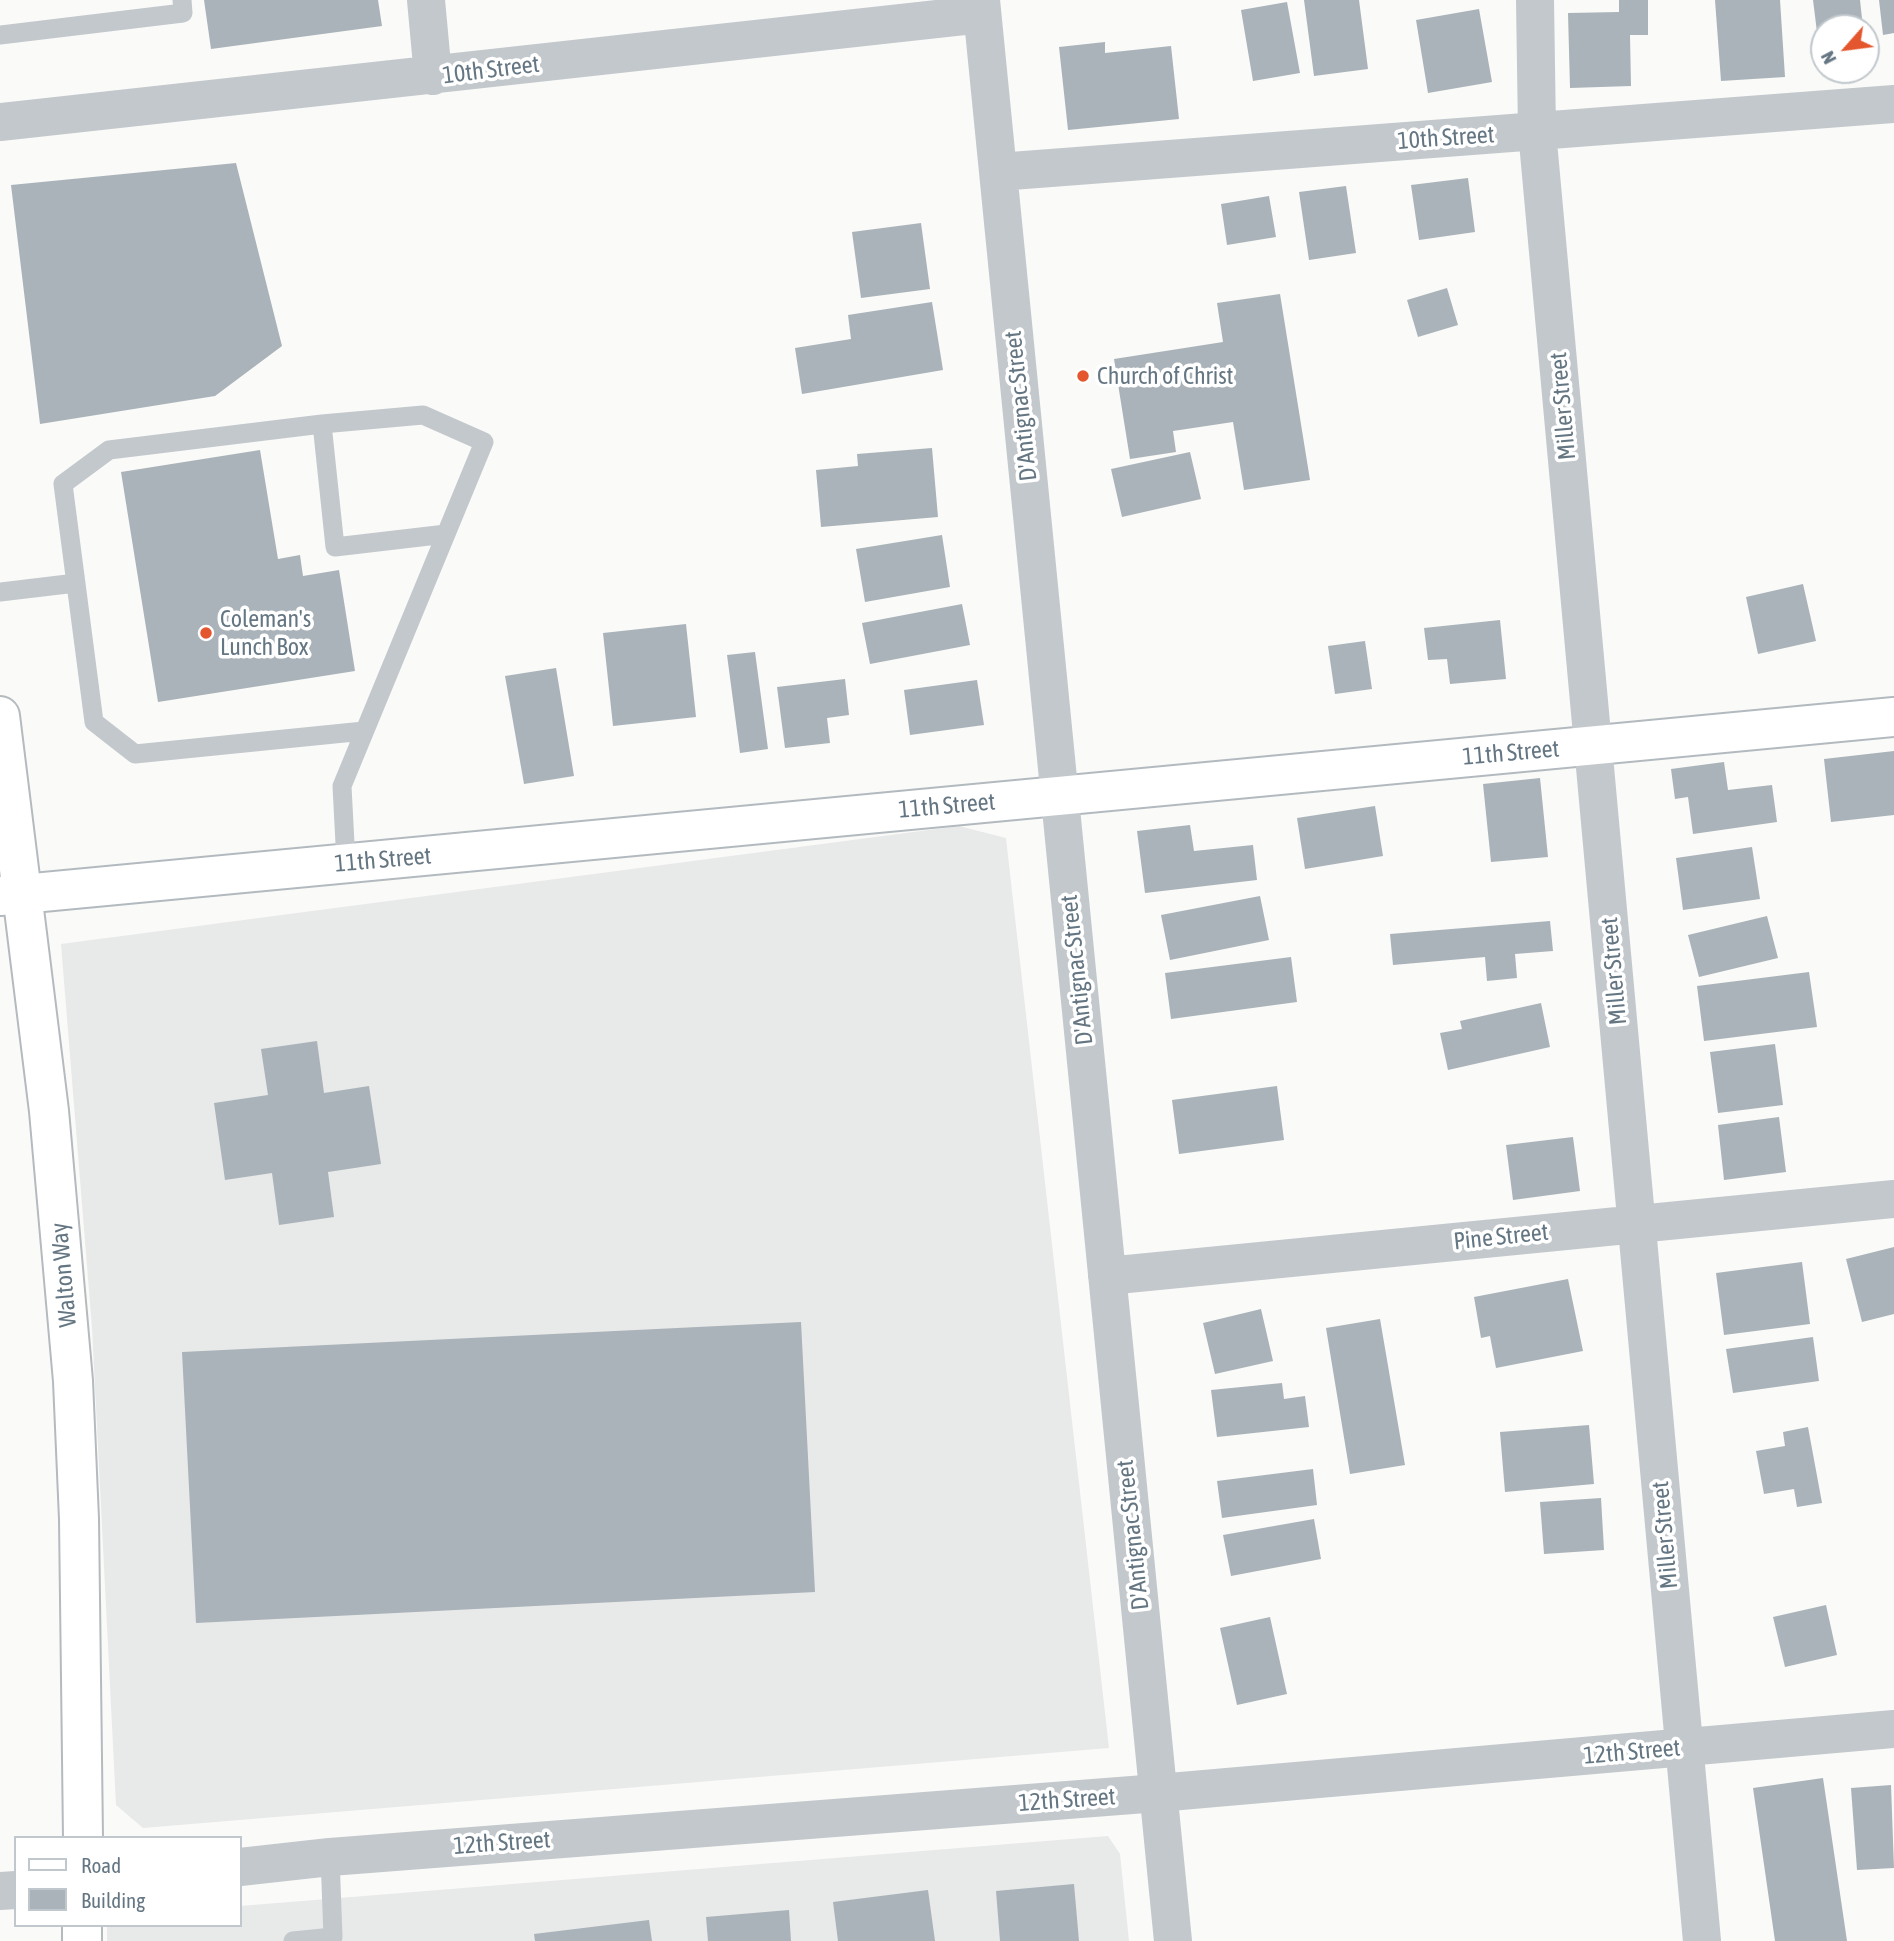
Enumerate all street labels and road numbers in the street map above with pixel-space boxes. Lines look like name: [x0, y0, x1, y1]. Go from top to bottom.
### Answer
street label: 10th Street: [441, 50, 541, 90]
street label: 10th Street: [1397, 120, 1495, 156]
street label: D'Antignac Street: [999, 329, 1043, 483]
street label: Miller Street: [1544, 351, 1582, 461]
street label: 11th Street: [1461, 734, 1561, 772]
street label: 11th Street: [897, 787, 997, 825]
street label: 11th Street: [333, 841, 433, 879]
street label: D'Antignac Street: [1055, 893, 1099, 1047]
street label: Miller Street: [1595, 916, 1633, 1026]
street label: Pine Street: [1452, 1218, 1550, 1256]
street label: Walton Way: [45, 1222, 83, 1328]
street label: D'Antignac Street: [1111, 1458, 1155, 1612]
street label: Miller Street: [1646, 1480, 1684, 1590]
street label: 12th Street: [1582, 1733, 1682, 1771]
street label: 12th Street: [1018, 1782, 1116, 1818]
street label: 12th Street: [453, 1825, 551, 1861]

